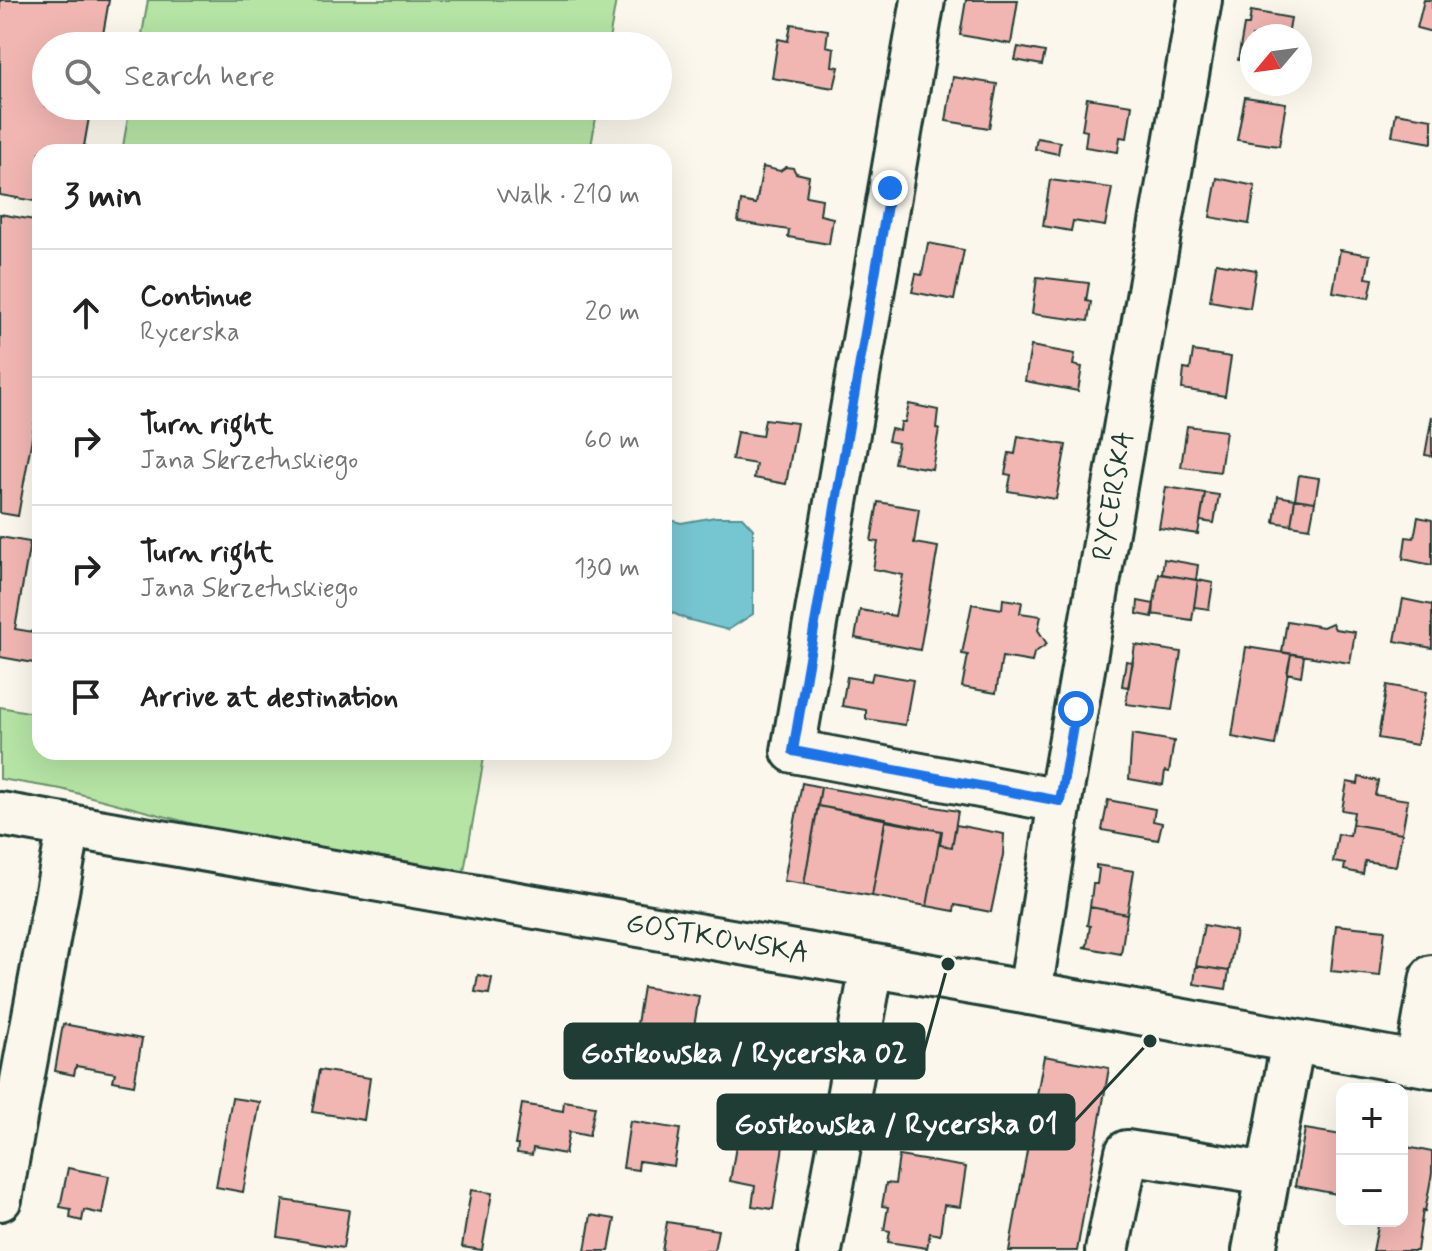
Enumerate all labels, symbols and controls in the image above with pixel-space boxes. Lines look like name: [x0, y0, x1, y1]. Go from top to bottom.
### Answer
north arrow: [1240, 24, 1312, 96]
search box: [32, 32, 672, 120]
icon: search: [60, 54, 104, 98]
text: Search here: [124, 57, 275, 96]
route end: [872, 170, 908, 206]
text: 3 min: [64, 174, 142, 219]
text: Walk · 210 m: [497, 179, 640, 213]
text: Continue: [140, 277, 252, 316]
icon: ahead: [64, 291, 108, 335]
text: 20 m: [585, 296, 640, 330]
text: Rycerska: [140, 316, 240, 350]
text: Turn right: [140, 405, 273, 444]
icon: right: [64, 419, 108, 463]
text: 60 m: [584, 424, 640, 458]
street label: RYCERSKA: [1084, 428, 1143, 564]
text: Jana Skrzetuskiego: [140, 444, 358, 478]
text: Turn right: [140, 533, 273, 572]
icon: right: [64, 547, 108, 591]
text: 130 m: [574, 552, 640, 586]
text: Jana Skrzetuskiego: [140, 572, 358, 606]
icon: arrive: [64, 675, 108, 719]
text: Arrive at destination: [140, 678, 398, 717]
route start: [1058, 691, 1094, 727]
street label: GOSTKOWSKA: [623, 905, 812, 973]
callout: Gostkowska / Rycerska 02: [565, 1024, 924, 1078]
text: Gostkowska / Rycerska 02: [581, 1034, 907, 1073]
map controls: [1336, 1083, 1408, 1227]
button: +: [1336, 1083, 1408, 1155]
callout: Gostkowska / Rycerska 01: [718, 1095, 1074, 1149]
text: Gostkowska / Rycerska 01: [734, 1105, 1058, 1144]
button: −: [1336, 1155, 1408, 1227]

